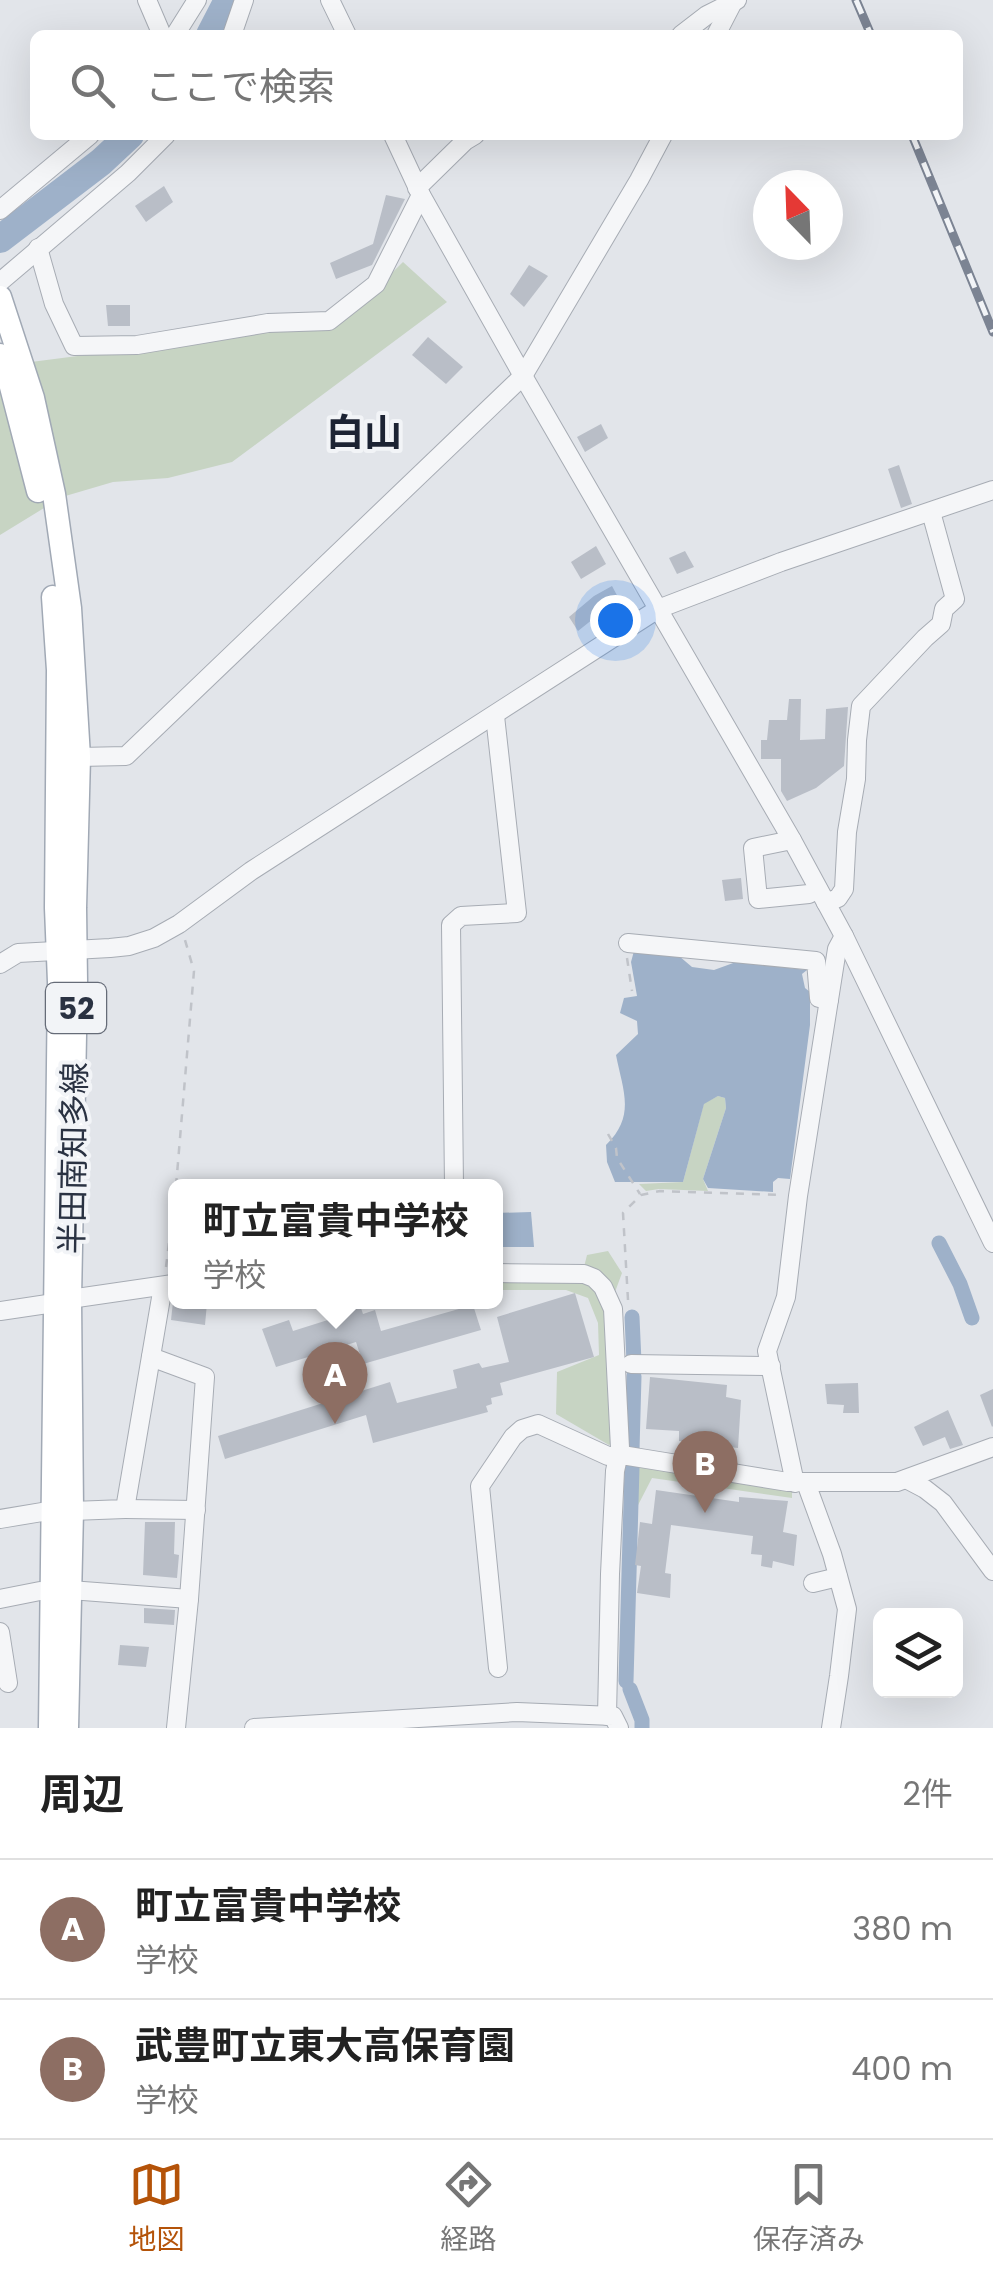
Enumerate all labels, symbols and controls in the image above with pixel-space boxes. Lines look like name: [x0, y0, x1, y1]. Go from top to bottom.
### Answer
search box: [30, 30, 963, 140]
icon: search: [65, 58, 120, 113]
text: ここで検索: [145, 60, 335, 113]
north arrow: [753, 170, 843, 260]
district label: 白山: [326, 406, 402, 459]
your location: [590, 595, 641, 646]
road number: 52: [46, 983, 106, 1033]
street label: 半田南知多線: [49, 1062, 97, 1254]
popup: [168, 1179, 503, 1309]
text: 町立富貴中学校: [202, 1194, 469, 1247]
text: 学校: [202, 1252, 267, 1297]
pin: A: [302, 1342, 368, 1424]
pin: B: [672, 1430, 738, 1513]
map controls: [873, 1608, 963, 1698]
button: layers: [873, 1608, 963, 1698]
text: 周辺: [40, 1765, 124, 1824]
text: 2件: [903, 1771, 953, 1816]
text: 町立富貴中学校: [135, 1879, 401, 1932]
text: A: [61, 1906, 84, 1951]
text: 380 m: [852, 1906, 953, 1951]
text: 学校: [135, 1937, 199, 1982]
text: 武豊町立東大高保育園: [135, 2019, 515, 2072]
text: B: [62, 2046, 83, 2091]
text: 400 m: [851, 2046, 953, 2091]
text: 学校: [135, 2077, 199, 2122]
tab: 地図: [128, 2157, 184, 2261]
tab: 経路: [440, 2157, 497, 2261]
tab: 保存済み: [753, 2157, 865, 2261]

